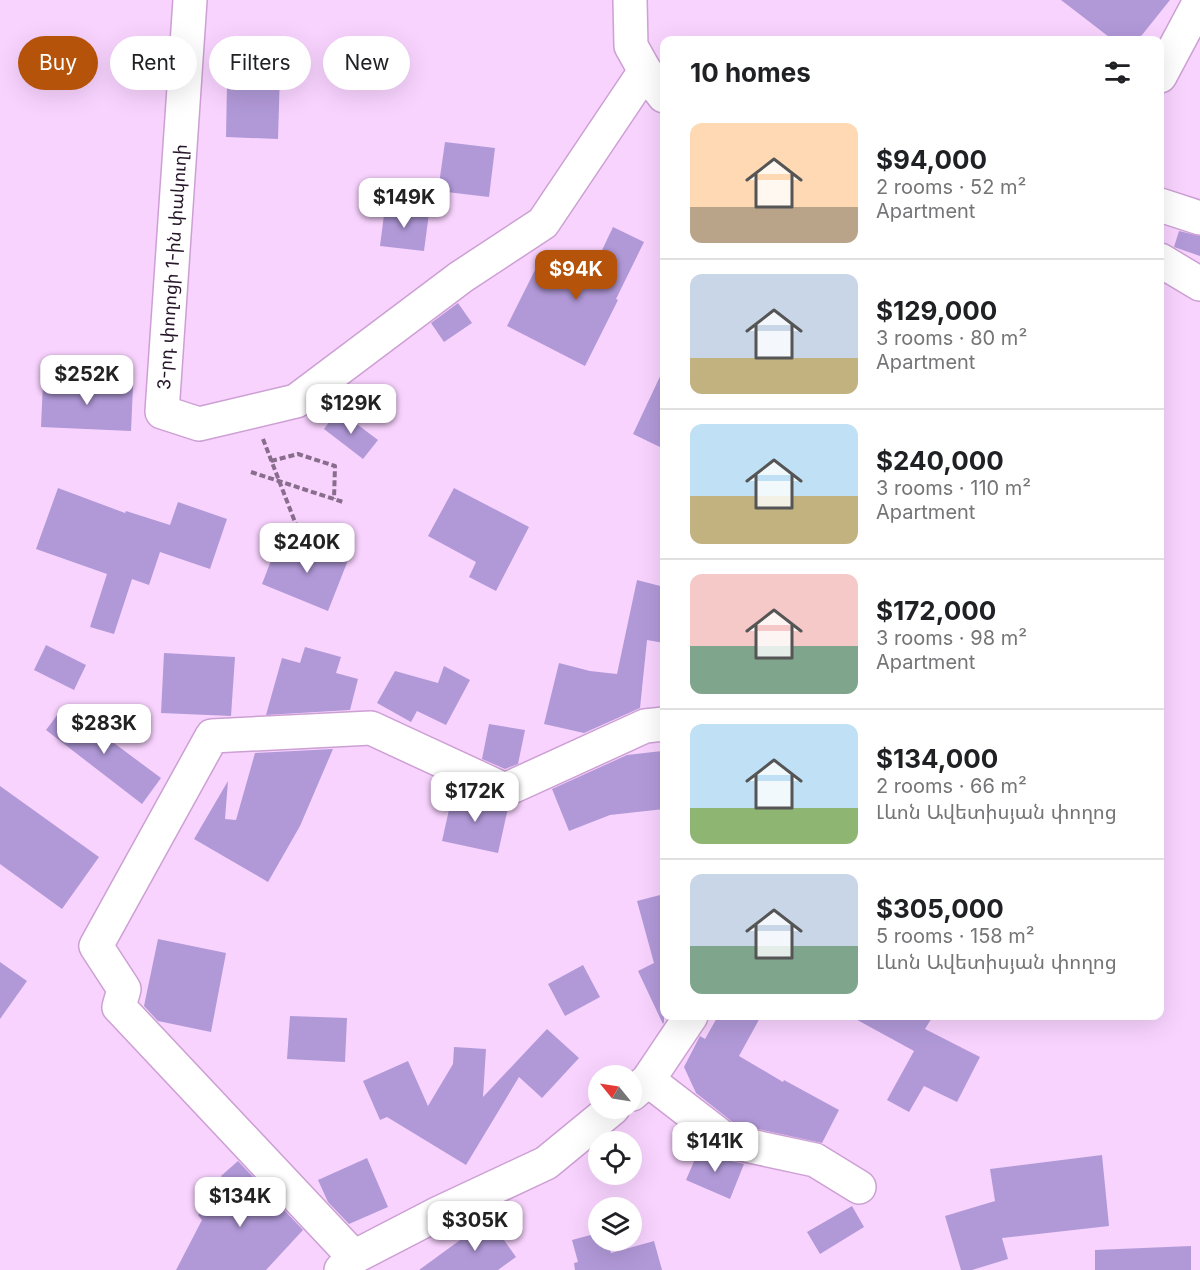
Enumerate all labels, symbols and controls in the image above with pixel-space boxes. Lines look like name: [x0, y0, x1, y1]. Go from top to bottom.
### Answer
chip: Buy: [18, 36, 98, 90]
chip: Rent: [110, 36, 197, 90]
chip: Filters: [209, 36, 311, 90]
chip: New: [323, 36, 410, 90]
icon: filters: [1101, 56, 1134, 89]
text: 10 homes: [690, 57, 811, 88]
street label: 3-րդ փողոցի 1-ին փակուղի: [153, 143, 191, 391]
text: $94,000: [876, 144, 987, 175]
icon: home: [738, 147, 810, 219]
text: 2 rooms · 52 m²: [876, 175, 1026, 199]
pin: $149K: [362, 178, 446, 229]
text: $149K: [373, 185, 435, 209]
text: Apartment: [876, 199, 975, 223]
pin: $94K: [540, 250, 612, 301]
text: $94K: [549, 257, 603, 281]
text: $129,000: [876, 295, 997, 326]
icon: home: [738, 298, 810, 370]
text: 3 rooms · 80 m²: [876, 326, 1027, 350]
text: Apartment: [876, 350, 975, 374]
pin: $252K: [45, 355, 129, 406]
text: $252K: [54, 362, 120, 386]
pin: $129K: [309, 384, 393, 435]
text: $129K: [320, 391, 382, 415]
text: $240,000: [876, 445, 1004, 476]
icon: home: [738, 448, 810, 520]
text: 3 rooms · 110 m²: [876, 476, 1031, 500]
text: Apartment: [876, 500, 975, 524]
pin: $240K: [265, 523, 349, 574]
text: $240K: [274, 530, 340, 554]
text: $172,000: [876, 595, 996, 626]
icon: home: [738, 598, 810, 670]
text: 3 rooms · 98 m²: [876, 626, 1027, 650]
text: Apartment: [876, 650, 975, 674]
pin: $283K: [62, 704, 146, 755]
text: $283K: [71, 711, 137, 735]
text: $134,000: [876, 743, 998, 774]
icon: home: [738, 748, 810, 820]
pin: $172K: [433, 772, 517, 823]
text: 2 rooms · 66 m²: [876, 774, 1027, 798]
text: $172K: [445, 779, 505, 803]
text: Լևոն Ավետիսյան փողոց: [876, 800, 1117, 824]
text: $305,000: [876, 893, 1004, 924]
icon: home: [738, 898, 810, 970]
text: 5 rooms · 158 m²: [876, 924, 1035, 948]
text: Լևոն Ավետիսյան փողոց: [876, 950, 1117, 974]
north arrow: [588, 1065, 642, 1119]
map controls: [588, 1065, 642, 1251]
pin: $141K: [673, 1122, 757, 1173]
text: $141K: [686, 1129, 744, 1153]
button: locate: [588, 1131, 642, 1185]
pin: $134K: [198, 1177, 282, 1228]
text: $134K: [209, 1184, 271, 1208]
button: layers: [588, 1197, 642, 1251]
pin: $305K: [433, 1201, 517, 1252]
text: $305K: [442, 1208, 508, 1232]

